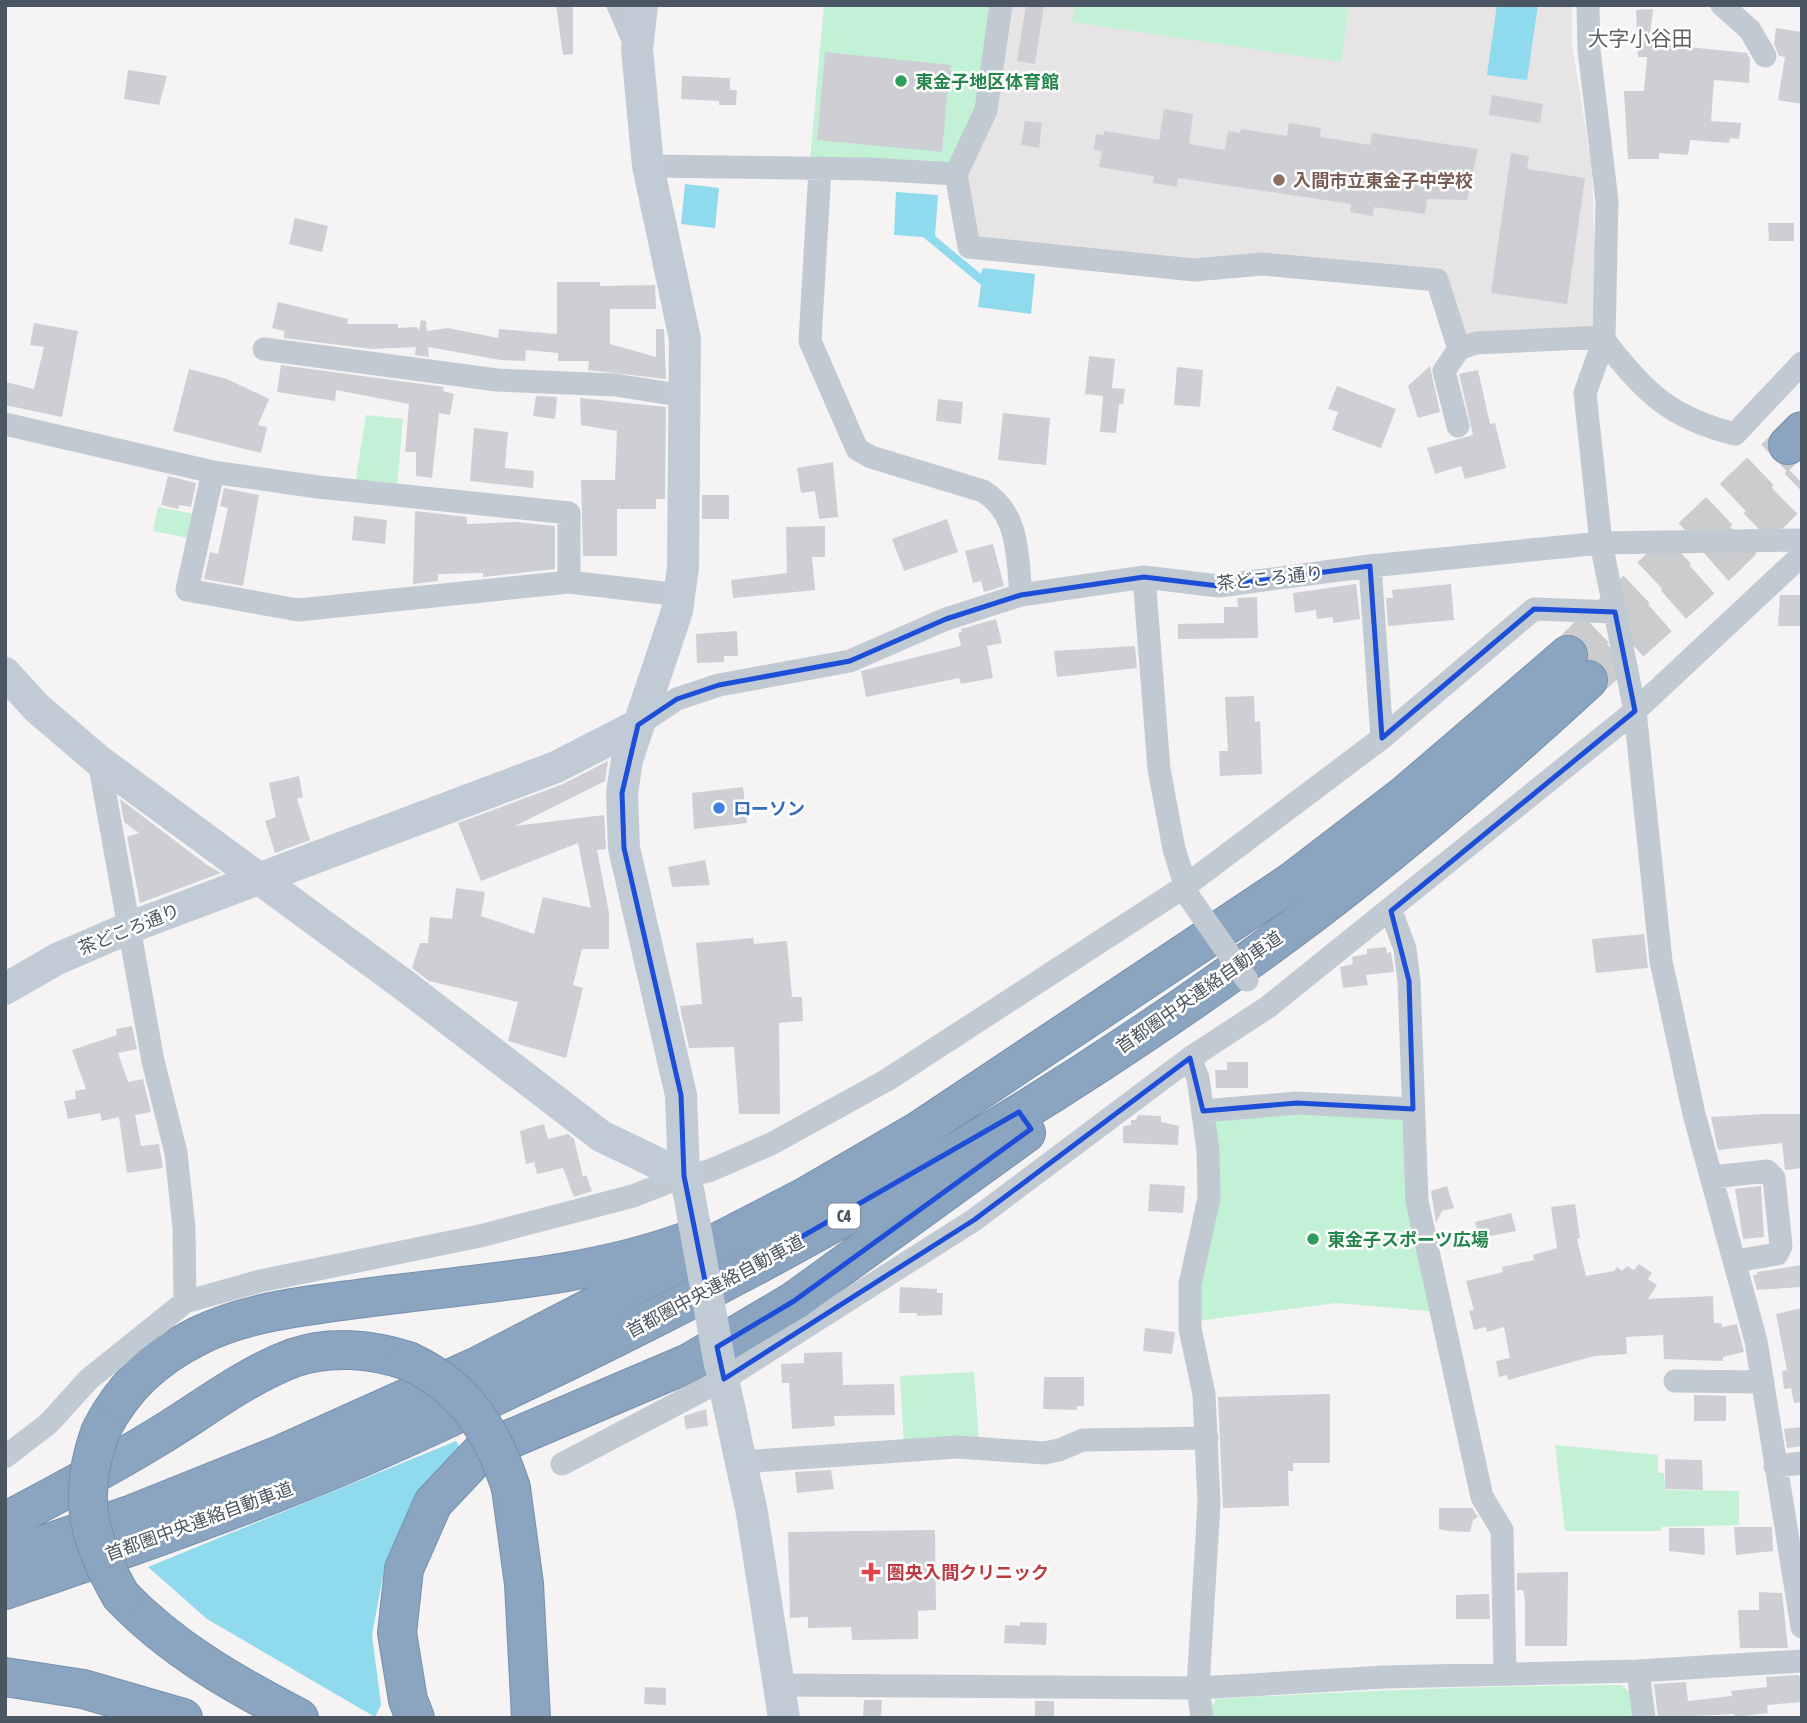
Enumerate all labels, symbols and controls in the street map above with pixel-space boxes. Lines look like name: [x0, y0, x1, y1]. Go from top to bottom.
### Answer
district label: 大字小谷田: [1588, 26, 1693, 50]
place label: 東金子地区体育館: [915, 71, 1059, 92]
marker: 東金子地区体育館: [893, 73, 909, 89]
place label: 入間市立東金子中学校: [1293, 170, 1473, 191]
marker: 入間市立東金子中学校: [1271, 172, 1287, 188]
street label: 茶どころ通り: [1215, 562, 1325, 594]
place label: ローソン: [733, 798, 805, 819]
marker: ローソン: [711, 800, 727, 816]
street label: 茶どころ通り: [75, 899, 183, 959]
street label: 首都圏中央連絡自動車道: [1112, 927, 1286, 1057]
road number: C4: [828, 1204, 860, 1228]
place label: 東金子スポーツ広場: [1327, 1229, 1489, 1250]
street label: 首都圏中央連絡自動車道: [623, 1230, 807, 1342]
marker: 東金子スポーツ広場: [1305, 1231, 1321, 1247]
street label: 首都圏中央連絡自動車道: [102, 1477, 296, 1565]
marker: 圏央入間クリニック: [861, 1562, 881, 1582]
place label: 圏央入間クリニック: [887, 1562, 1049, 1583]

